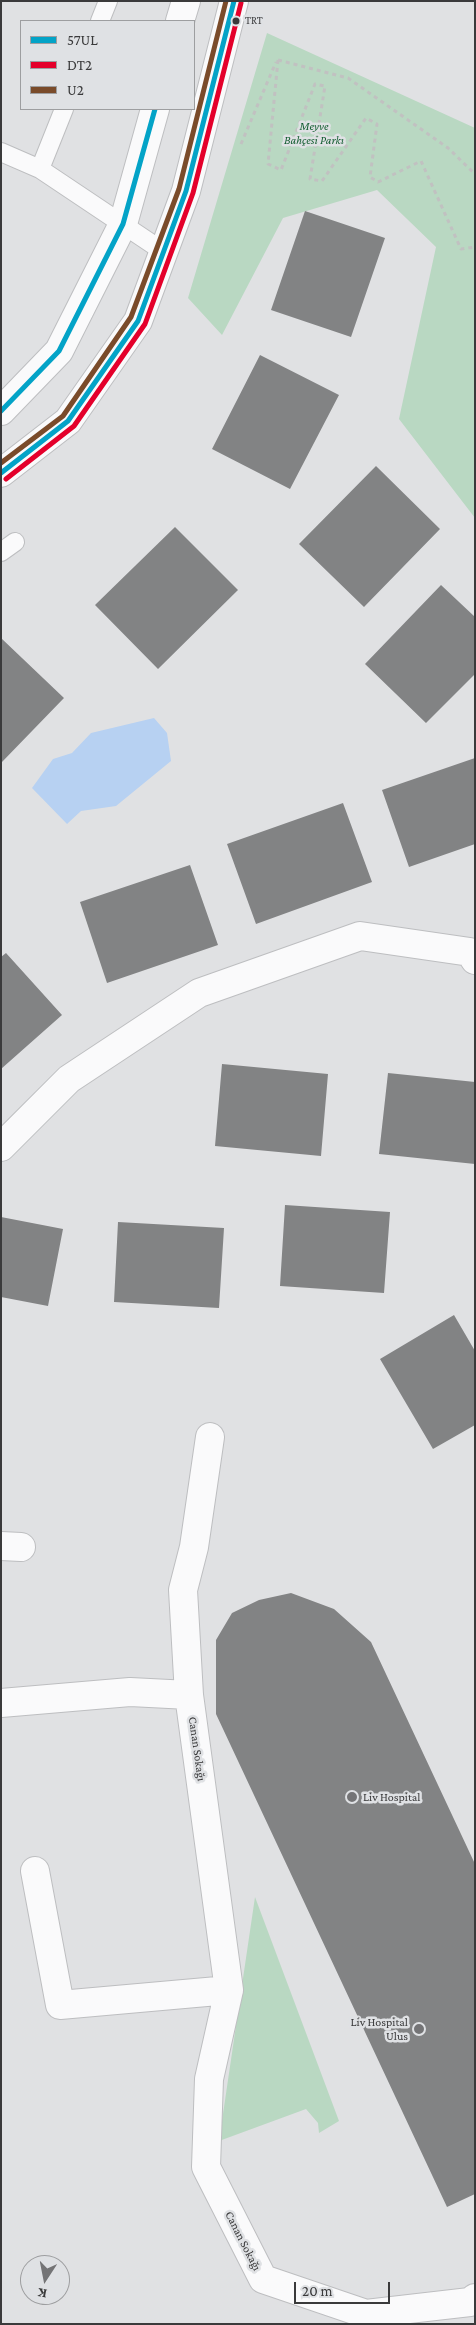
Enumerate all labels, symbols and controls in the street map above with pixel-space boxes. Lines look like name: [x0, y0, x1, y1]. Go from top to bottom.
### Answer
place label: TRT: [245, 14, 263, 28]
marker: TRT: [231, 16, 241, 26]
legend: [20, 20, 195, 110]
text: 57UL: [67, 32, 98, 48]
text: DT2: [67, 57, 92, 73]
text: U2: [67, 82, 84, 98]
park label: Meyve Bahçesi Parkı: [284, 119, 344, 147]
street label: Canan Sokağı: [185, 1716, 209, 1782]
marker: Liv Hospital: [345, 1790, 359, 1804]
place label: Liv Hospital: [363, 1790, 421, 1804]
place label: Liv Hospital Ulus: [350, 2015, 408, 2043]
marker: Liv Hospital Ulus: [412, 2022, 426, 2036]
street label: Canan Sokağı: [222, 2209, 264, 2273]
north arrow: [20, 2255, 70, 2305]
scale bar: [296, 2272, 392, 2304]
text: 20 m: [302, 2283, 333, 2299]
text: K: [36, 2285, 48, 2302]

